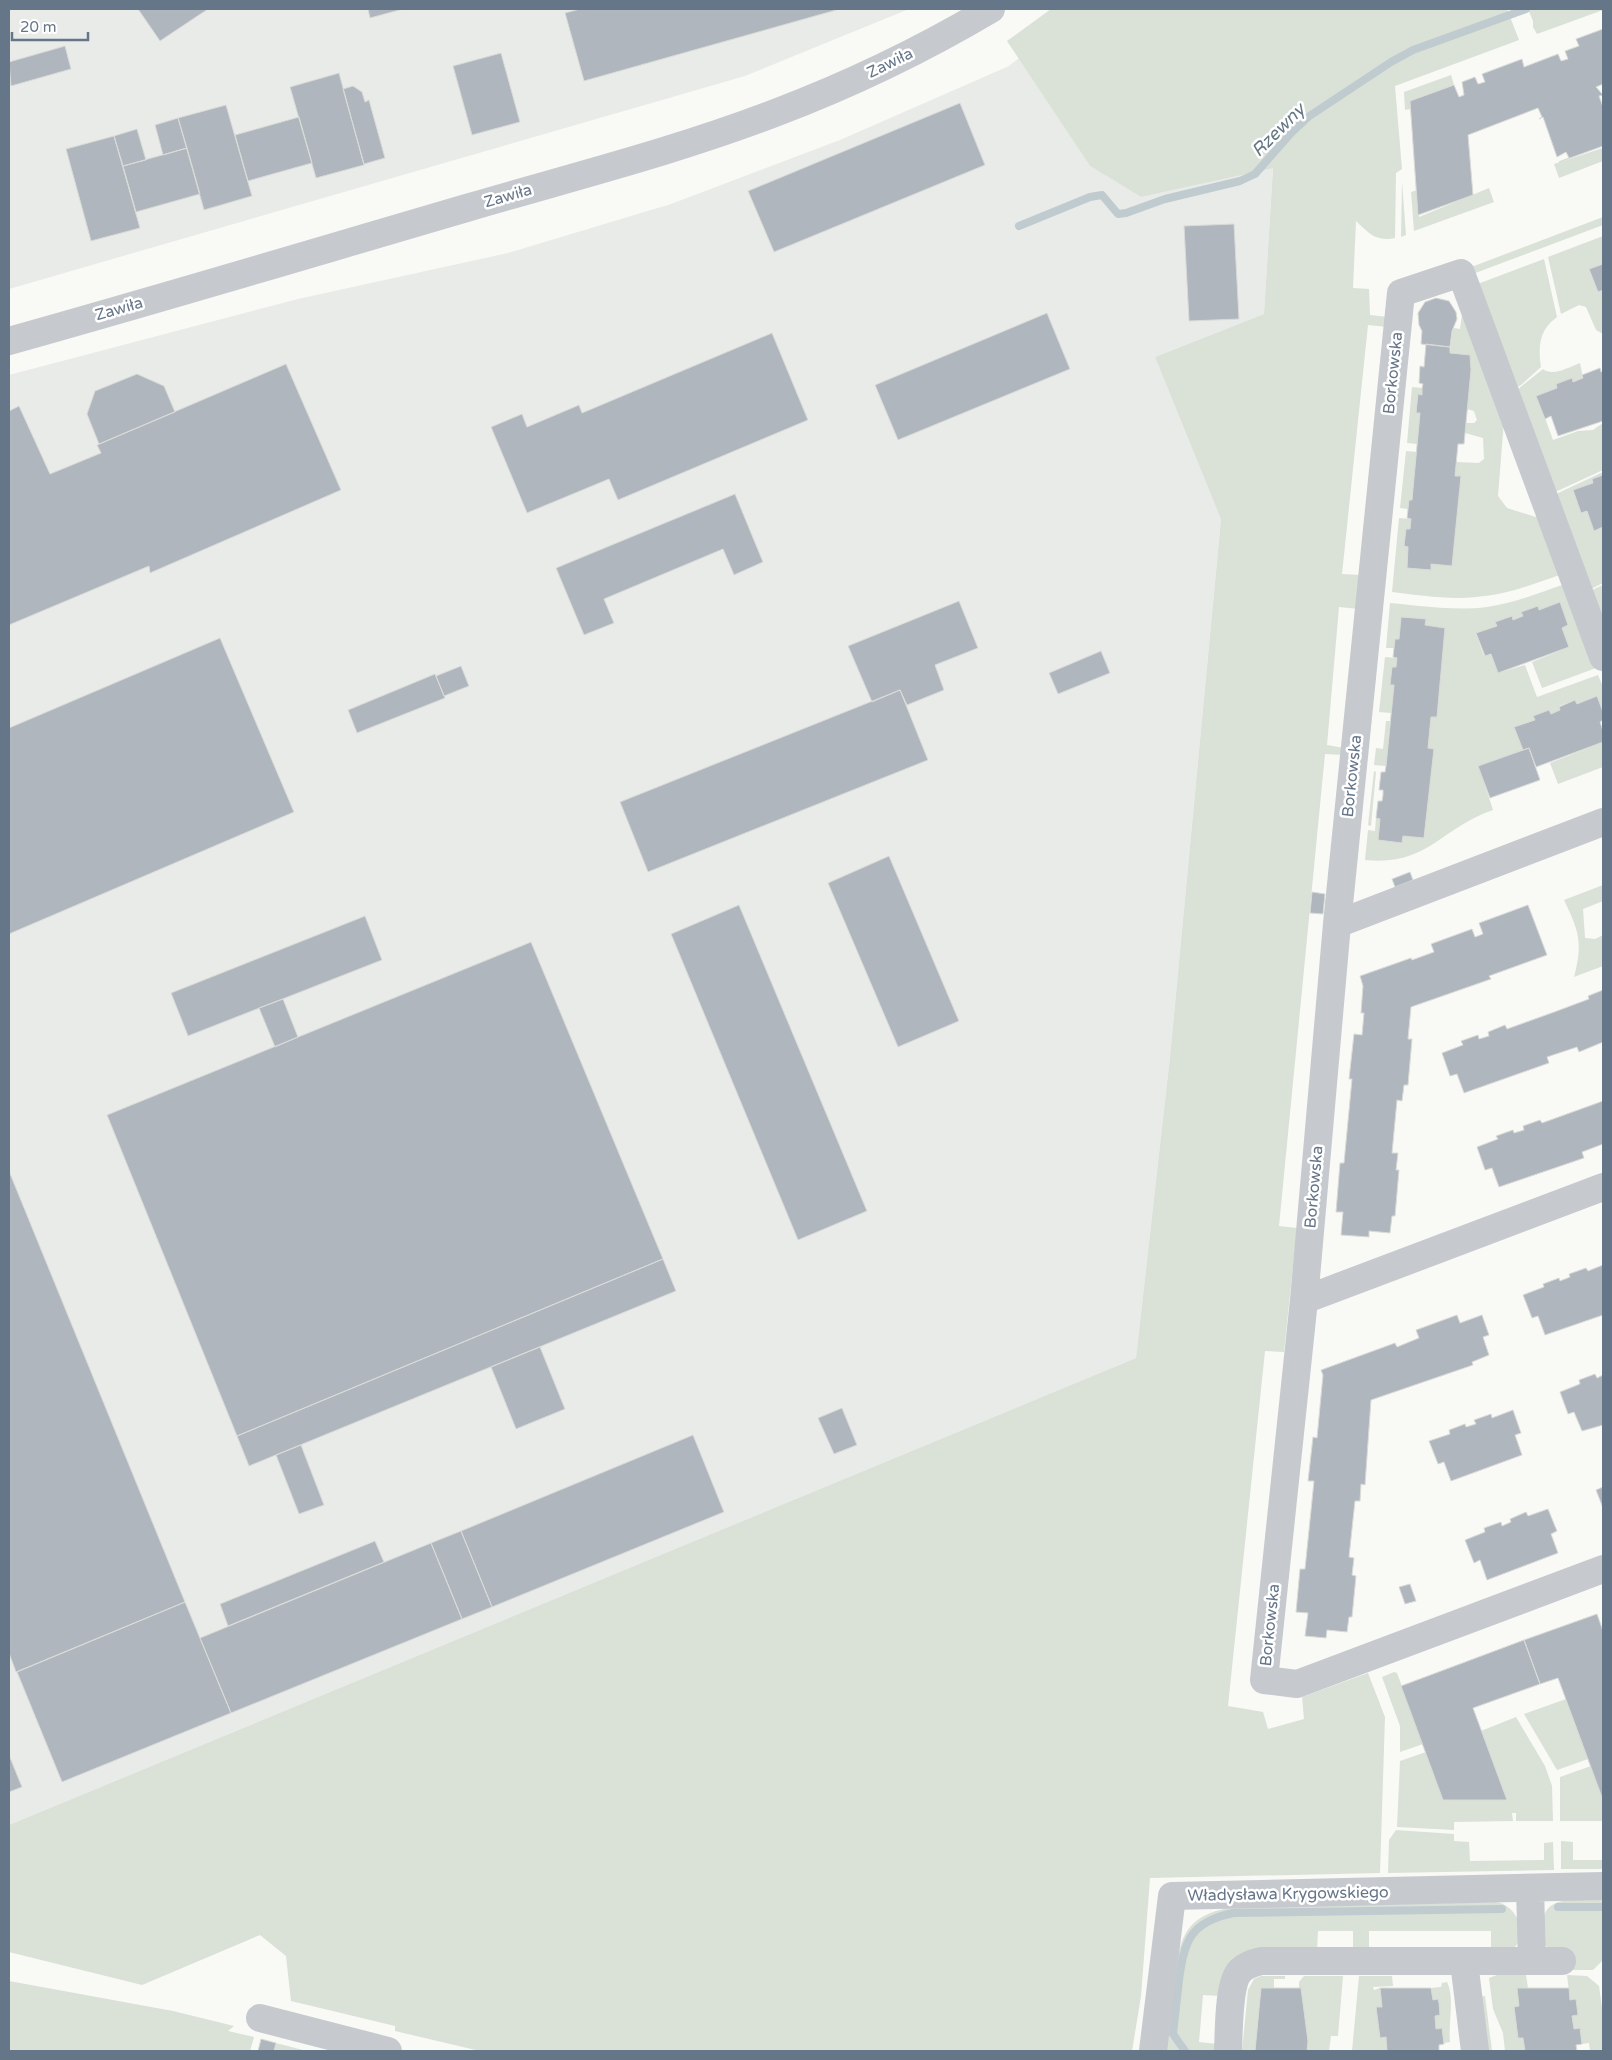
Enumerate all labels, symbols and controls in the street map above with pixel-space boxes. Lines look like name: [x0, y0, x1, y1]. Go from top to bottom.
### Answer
scale bar: [12, 10, 89, 42]
text: 20 m: [20, 18, 57, 36]
street label: Zawiła: [864, 43, 916, 83]
water label: Rzewny: [1247, 97, 1311, 161]
street label: Zawiła: [482, 180, 534, 212]
street label: Zawiła: [93, 293, 145, 325]
street label: Borkowska: [1379, 331, 1407, 415]
street label: Borkowska: [1338, 734, 1366, 818]
street label: Borkowska: [1300, 1145, 1328, 1229]
street label: Borkowska: [1256, 1583, 1284, 1667]
street label: Władysława Krygowskiego: [1187, 1882, 1389, 1906]

